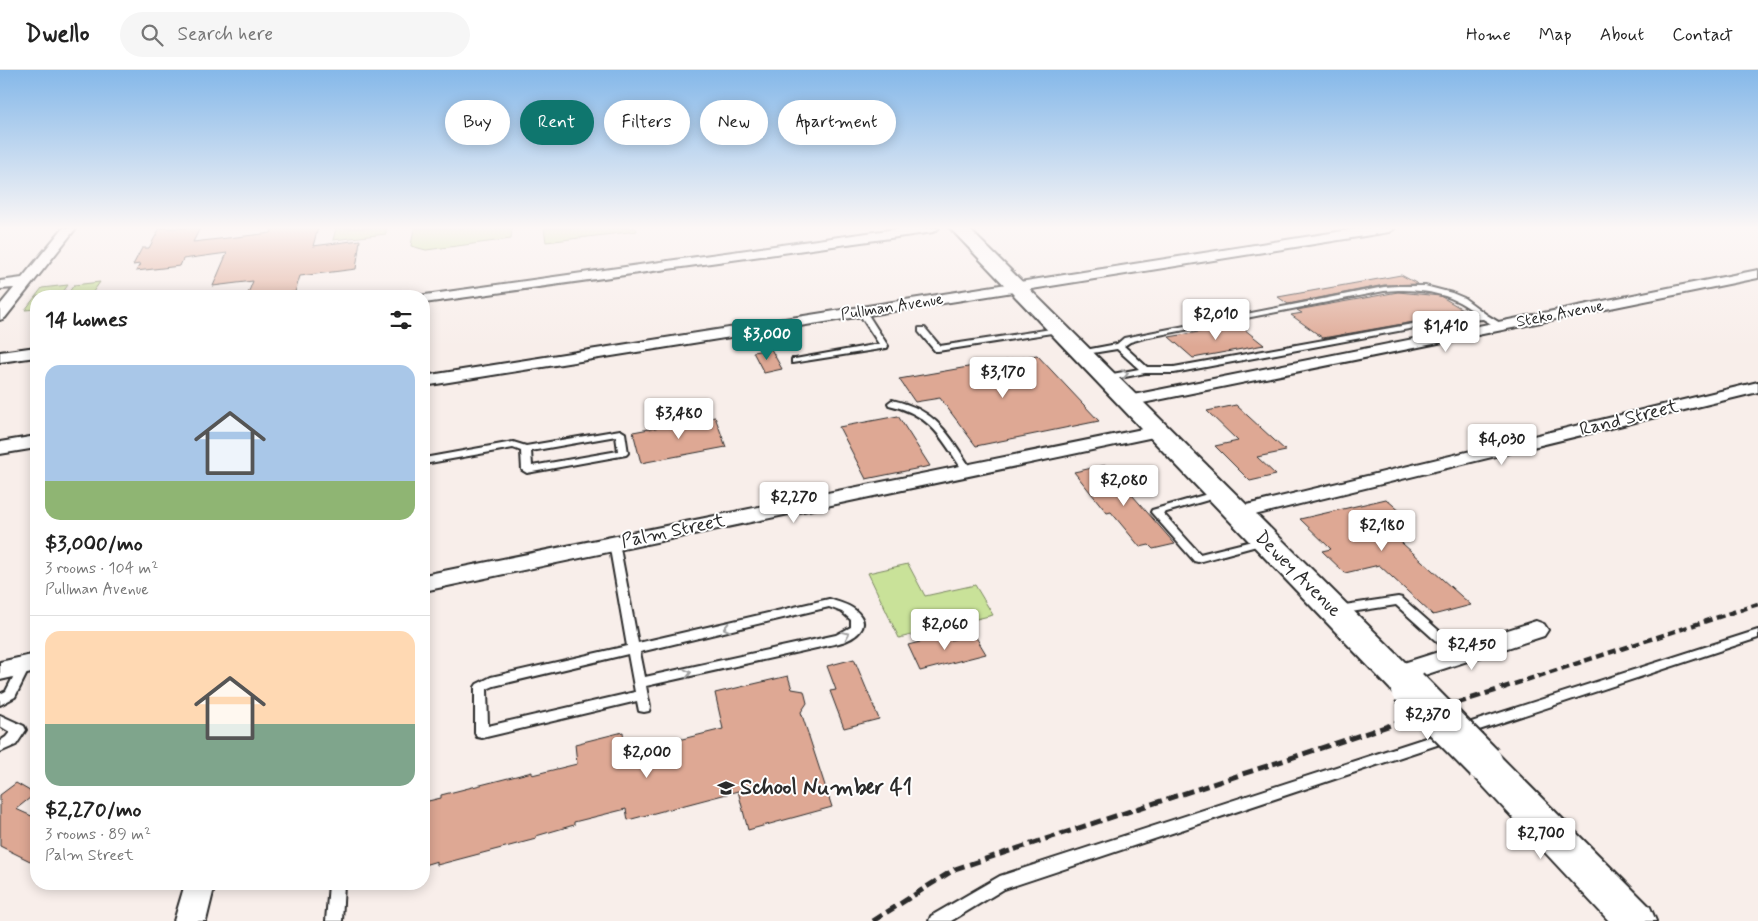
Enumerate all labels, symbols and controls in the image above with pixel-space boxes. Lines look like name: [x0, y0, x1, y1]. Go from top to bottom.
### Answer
search box: [120, 12, 470, 57]
text: Dwello: [25, 19, 90, 50]
icon: search: [138, 21, 166, 49]
text: Search here: [178, 22, 273, 47]
text: Home: [1466, 23, 1511, 47]
text: Map: [1539, 23, 1572, 47]
text: About: [1600, 23, 1644, 47]
text: Contact: [1672, 23, 1733, 47]
chip: Buy: [445, 100, 510, 145]
chip: Rent: [520, 100, 594, 145]
chip: Filters: [604, 100, 690, 145]
chip: New: [700, 100, 768, 145]
chip: Apartment: [778, 100, 896, 145]
street label: Pullman Avenue: [839, 288, 945, 325]
street label: Steko Avenue: [1515, 295, 1606, 333]
pin: $2,010: [1175, 298, 1257, 341]
text: $2,010: [1193, 304, 1239, 325]
text: 14 homes: [45, 306, 128, 334]
icon: filters: [387, 306, 415, 334]
pin: $1,410: [1405, 310, 1487, 353]
text: $1,410: [1424, 316, 1468, 337]
pin: $3,000: [726, 318, 808, 361]
text: $3,000: [743, 324, 791, 345]
pin: $3,170: [962, 356, 1044, 399]
text: $3,170: [981, 362, 1025, 383]
one-way arrow: [1121, 369, 1130, 380]
street label: Rand Street: [1577, 394, 1681, 442]
icon: home: [185, 398, 275, 488]
pin: $3,480: [638, 398, 720, 440]
text: $3,480: [655, 403, 703, 424]
pin: $4,030: [1461, 424, 1543, 466]
text: $4,030: [1479, 429, 1525, 450]
pin: $2,080: [1083, 464, 1165, 507]
text: $2,080: [1100, 470, 1148, 491]
pin: $2,270: [753, 482, 835, 524]
text: $2,270: [770, 487, 818, 508]
street label: Palm Street: [619, 508, 727, 554]
pin: $2,180: [1341, 510, 1423, 552]
text: $2,180: [1359, 515, 1405, 536]
street label: Dewey Avenue: [1249, 525, 1347, 623]
text: $3,000/mo: [45, 530, 143, 558]
text: 3 rooms · 104 m²: [45, 558, 158, 579]
text: Pullman Avenue: [45, 579, 149, 600]
pin: $2,060: [904, 608, 986, 651]
text: $2,060: [922, 614, 968, 635]
one-way arrow: [723, 622, 731, 632]
pin: $2,450: [1431, 628, 1513, 671]
one-way arrow: [840, 632, 849, 642]
text: $2,450: [1448, 634, 1496, 655]
icon: home: [185, 663, 275, 753]
one-way arrow: [683, 668, 692, 678]
pin: $2,370: [1387, 698, 1469, 741]
text: $2,370: [1405, 704, 1451, 725]
pin: $2,000: [606, 736, 688, 779]
text: $2,000: [623, 742, 671, 763]
place label: School Number 41: [740, 774, 912, 802]
school or university icon: School Number 41: [716, 778, 736, 798]
text: $2,270/mo: [45, 796, 142, 824]
pin: $2,700: [1500, 818, 1582, 860]
text: $2,700: [1517, 823, 1565, 844]
text: 3 rooms · 89 m²: [45, 824, 151, 845]
text: Palm Street: [45, 845, 134, 866]

